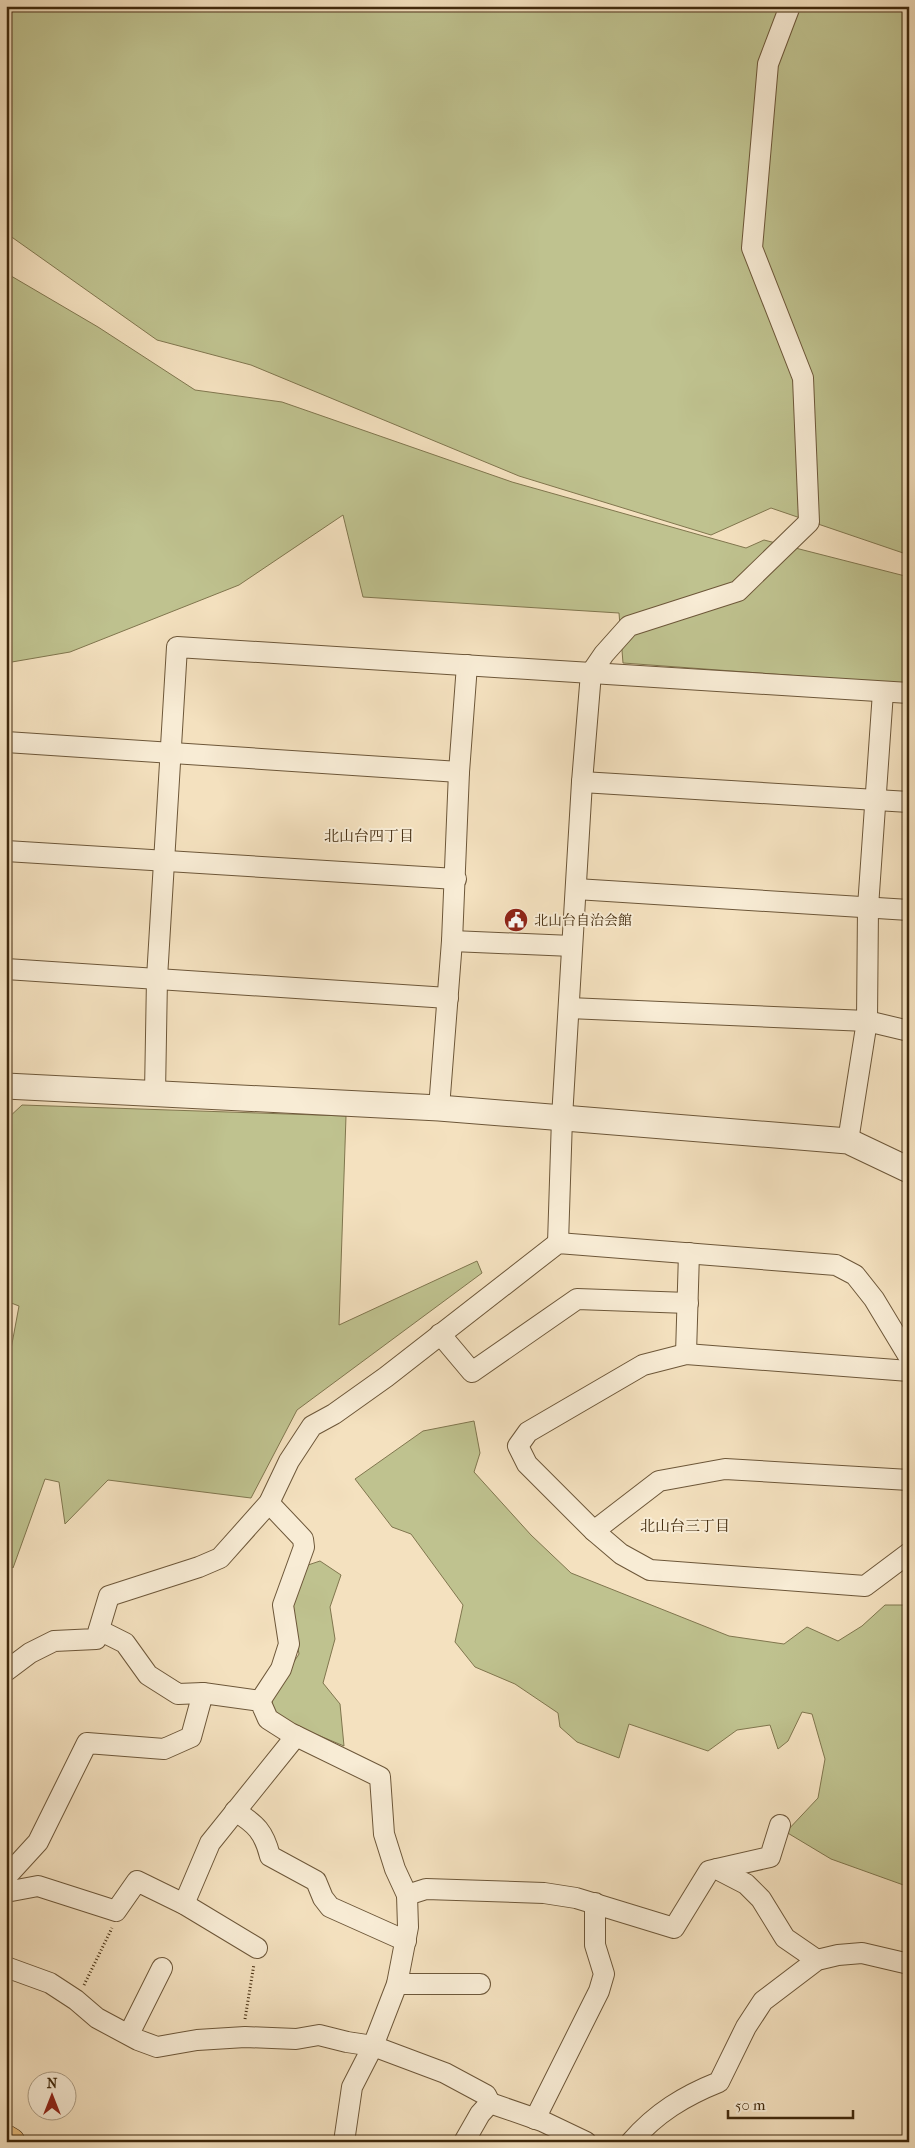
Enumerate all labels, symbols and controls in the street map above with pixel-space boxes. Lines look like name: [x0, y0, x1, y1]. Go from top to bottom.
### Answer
district label: 北山台四丁目: [324, 827, 414, 845]
public building icon: 北山台自治会館: [503, 907, 529, 933]
place label: 北山台自治会館: [534, 912, 632, 929]
district label: 北山台三丁目: [640, 1517, 730, 1535]
north arrow: [28, 2070, 78, 2120]
text: N: [47, 2075, 58, 2092]
scale bar: [728, 2088, 852, 2120]
text: 50 m: [735, 2096, 766, 2114]

